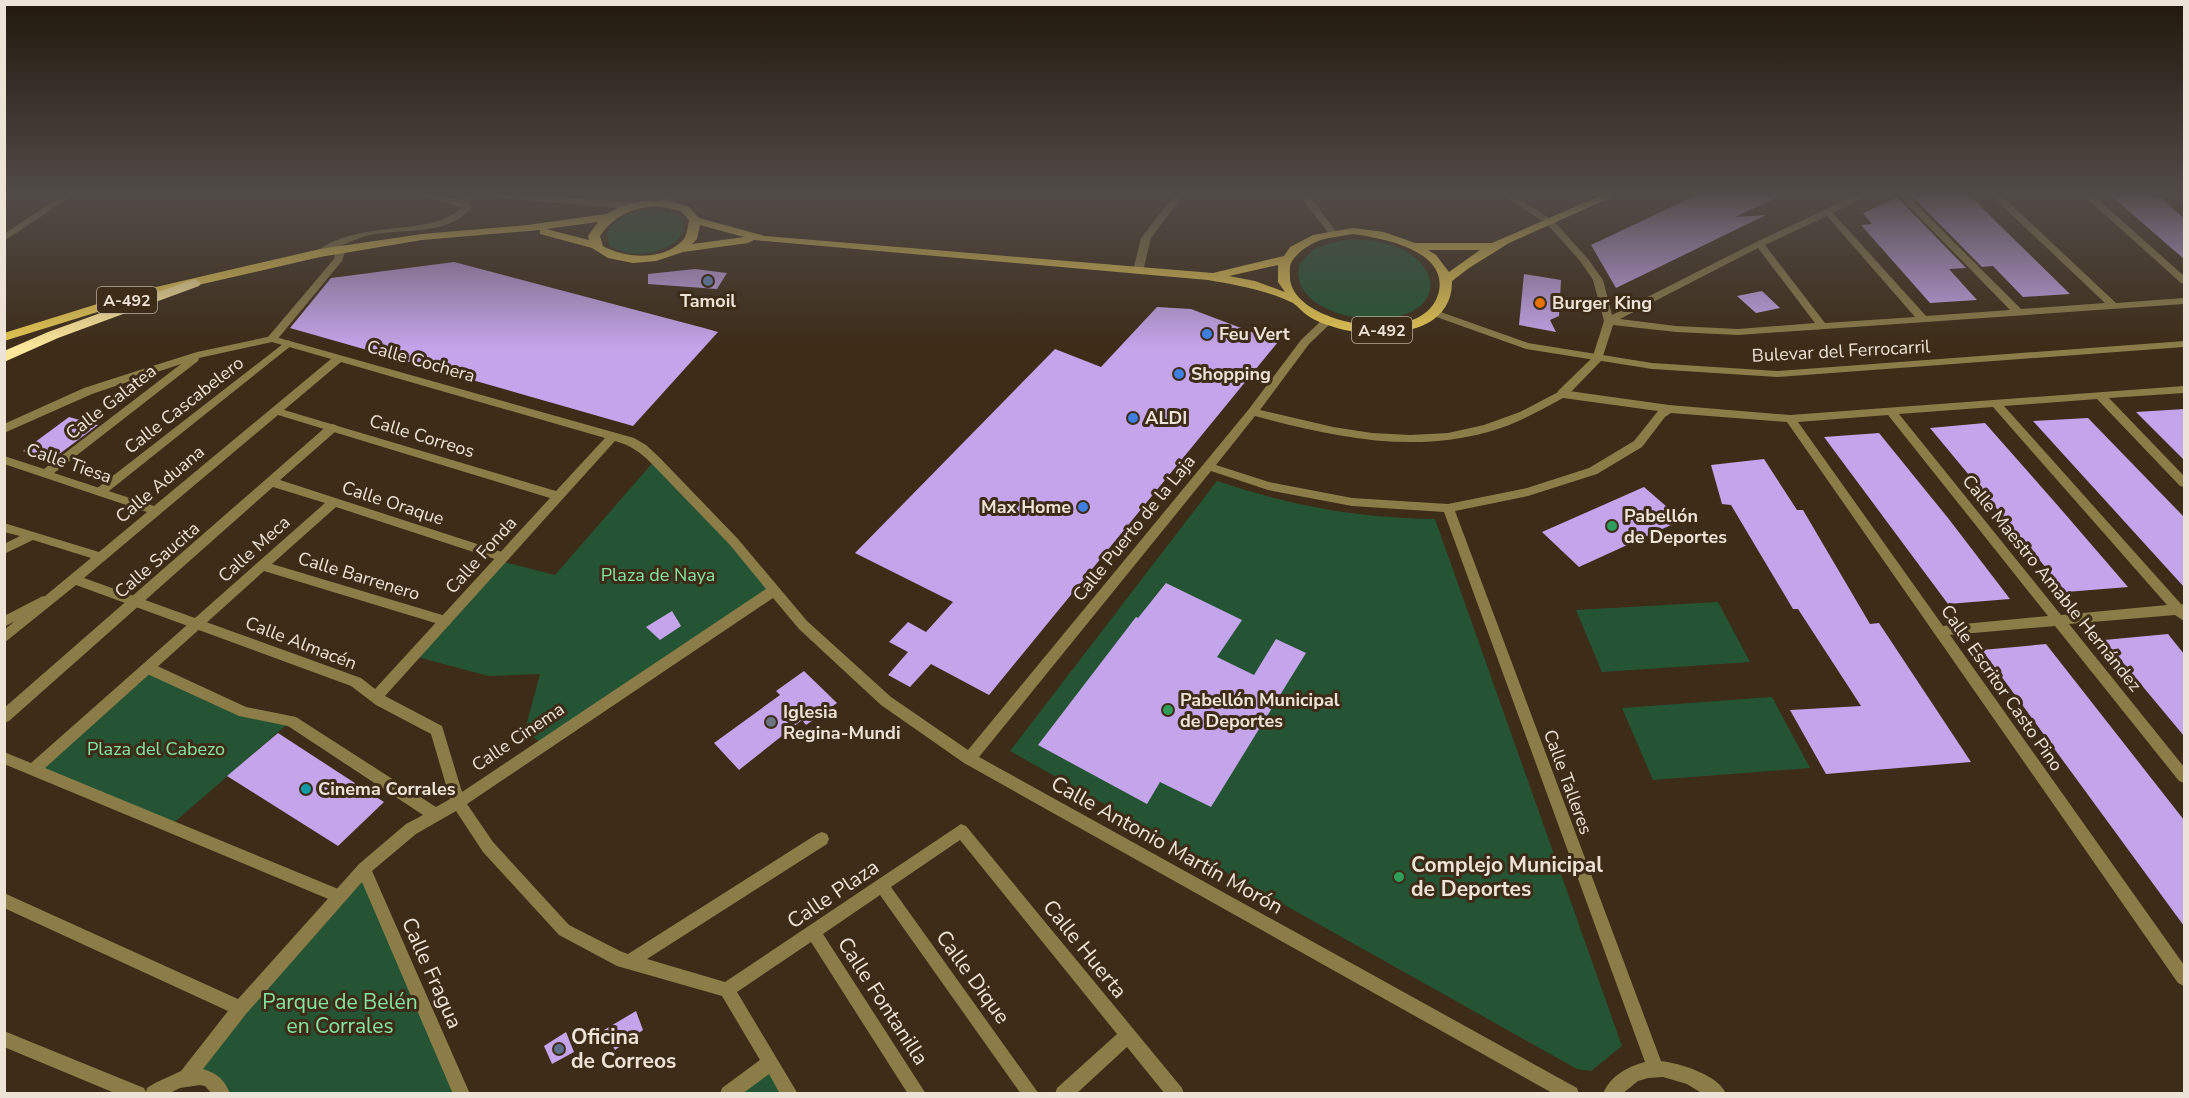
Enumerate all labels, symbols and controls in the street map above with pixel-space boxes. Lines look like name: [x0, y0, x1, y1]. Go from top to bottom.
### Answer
marker: Tamoil: [701, 274, 715, 288]
road number: A-492: [97, 287, 157, 313]
place label: Tamoil: [680, 289, 736, 313]
place label: Burger King: [1552, 291, 1652, 315]
marker: Burger King: [1533, 296, 1547, 310]
road number: A-492: [1352, 317, 1412, 343]
place label: Feu Vert: [1219, 322, 1290, 346]
marker: Feu Vert: [1200, 327, 1214, 341]
street label: Calle Cochera: [364, 334, 478, 388]
street label: Bulevar del Ferrocarril: [1751, 334, 1932, 368]
street label: Calle Cascabelero: [119, 351, 249, 459]
street label: Calle Galatea: [61, 359, 161, 445]
place label: Shopping: [1191, 362, 1271, 386]
marker: Shopping: [1172, 367, 1186, 381]
place label: ALDI: [1145, 406, 1187, 430]
street label: Calle Correos: [367, 409, 477, 463]
marker: ALDI: [1126, 411, 1140, 425]
street label: Calle Tiesa: [23, 437, 115, 489]
street label: Calle Aduana: [111, 440, 209, 528]
street label: Calle Puerto de la Laja: [1067, 450, 1201, 606]
street label: Calle Maestro Amable Hernández: [1957, 470, 2147, 696]
street label: Calle Oraque: [339, 475, 447, 531]
place label: Max Home: [981, 495, 1071, 519]
marker: Max Home: [1076, 500, 1090, 514]
place label: Pabellón de Deportes: [1624, 504, 1727, 549]
street label: Calle Meca: [213, 510, 295, 588]
street label: Calle Fonda: [440, 511, 522, 599]
street label: Calle Saucita: [109, 516, 205, 604]
marker: Pabellón de Deportes: [1605, 519, 1619, 533]
street label: Calle Barrenero: [295, 546, 423, 606]
park label: Plaza de Naya: [601, 563, 715, 587]
street label: Calle Escritor Casto Pino: [1935, 600, 2069, 776]
street label: Calle Almacén: [242, 611, 360, 675]
place label: Pabellón Municipal de Deportes: [1180, 688, 1340, 733]
street label: Calle Cinema: [467, 697, 569, 777]
place label: Iglesia Regina-Mundi: [783, 700, 901, 745]
marker: Pabellón Municipal de Deportes: [1161, 703, 1175, 717]
marker: Iglesia Regina-Mundi: [764, 715, 778, 729]
street label: Calle Talleres: [1538, 726, 1598, 838]
park label: Plaza del Cabezo: [87, 737, 225, 761]
street label: Calle Antonio Martín Morón: [1046, 769, 1288, 921]
place label: Cinema Corrales: [318, 777, 456, 801]
marker: Cinema Corrales: [299, 782, 313, 796]
place label: Complejo Municipal de Deportes: [1411, 851, 1603, 903]
street label: Calle Plaza: [782, 853, 884, 935]
marker: Complejo Municipal de Deportes: [1392, 870, 1406, 884]
street label: Calle Huerta: [1037, 894, 1133, 1004]
street label: Calle Fragua: [395, 913, 469, 1033]
street label: Calle Dique: [930, 924, 1016, 1030]
street label: Calle Fontanilla: [831, 932, 935, 1070]
park label: Parque de Belén en Corrales: [262, 988, 418, 1040]
place label: Oficina de Correos: [571, 1023, 676, 1075]
marker: Oficina de Correos: [552, 1042, 566, 1056]

